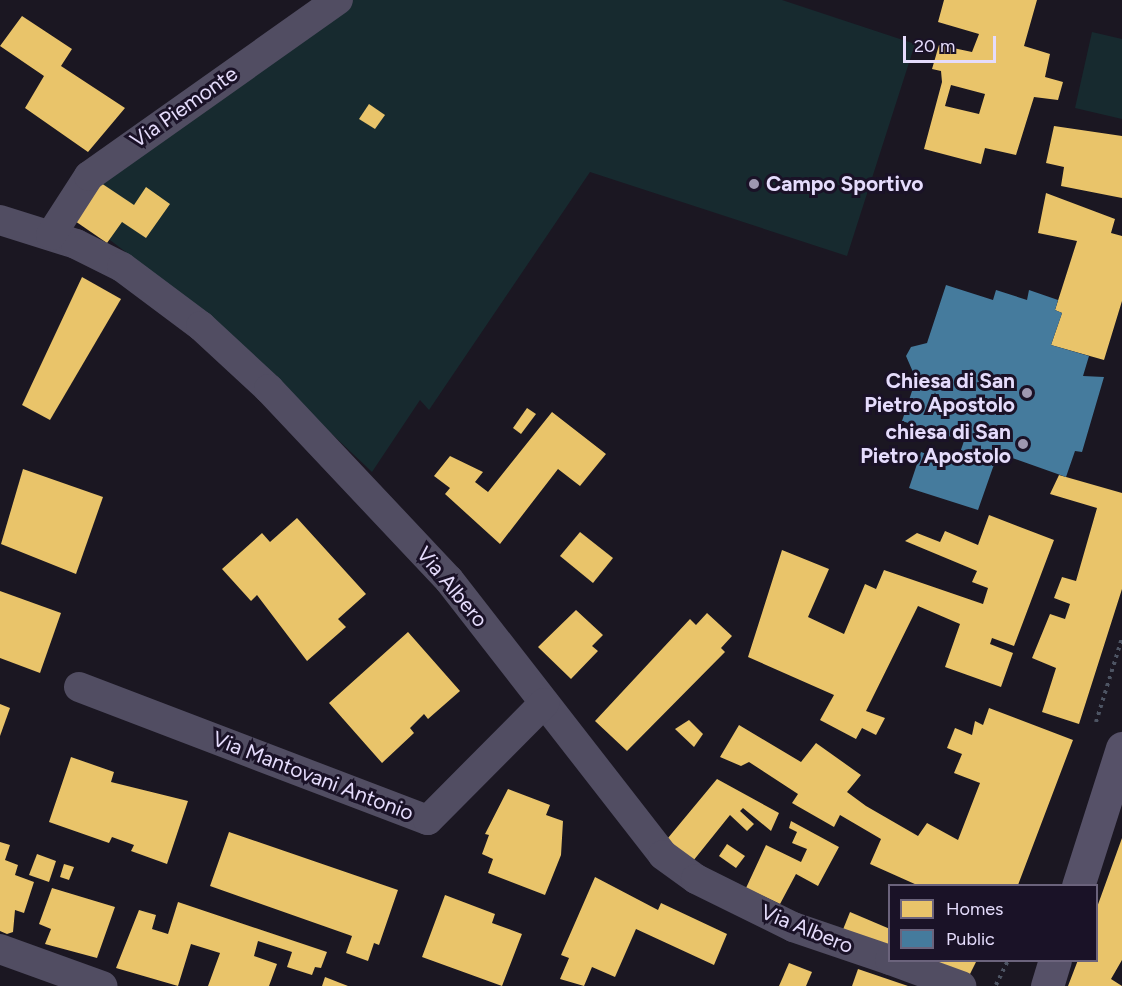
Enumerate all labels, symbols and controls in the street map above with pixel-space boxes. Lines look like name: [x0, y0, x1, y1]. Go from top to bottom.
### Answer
scale bar: [906, 24, 999, 62]
text: 20 m: [914, 35, 955, 57]
street label: Via Piemonte: [126, 61, 242, 153]
place label: Campo Sportivo: [766, 171, 924, 197]
marker: Campo Sportivo: [747, 177, 761, 191]
place label: Chiesa di San Pietro Apostolo: [864, 368, 1015, 418]
marker: Chiesa di San Pietro Apostolo: [1020, 386, 1034, 400]
place label: chiesa di San Pietro Apostolo: [860, 419, 1011, 469]
marker: chiesa di San Pietro Apostolo: [1016, 437, 1030, 451]
street label: Via Albero: [411, 542, 493, 632]
street label: Via Mantovani Antonio: [209, 726, 417, 826]
legend: [888, 884, 1098, 962]
text: Homes: [946, 898, 1004, 920]
street label: Via Albero: [757, 899, 857, 959]
text: Public: [946, 928, 995, 950]

